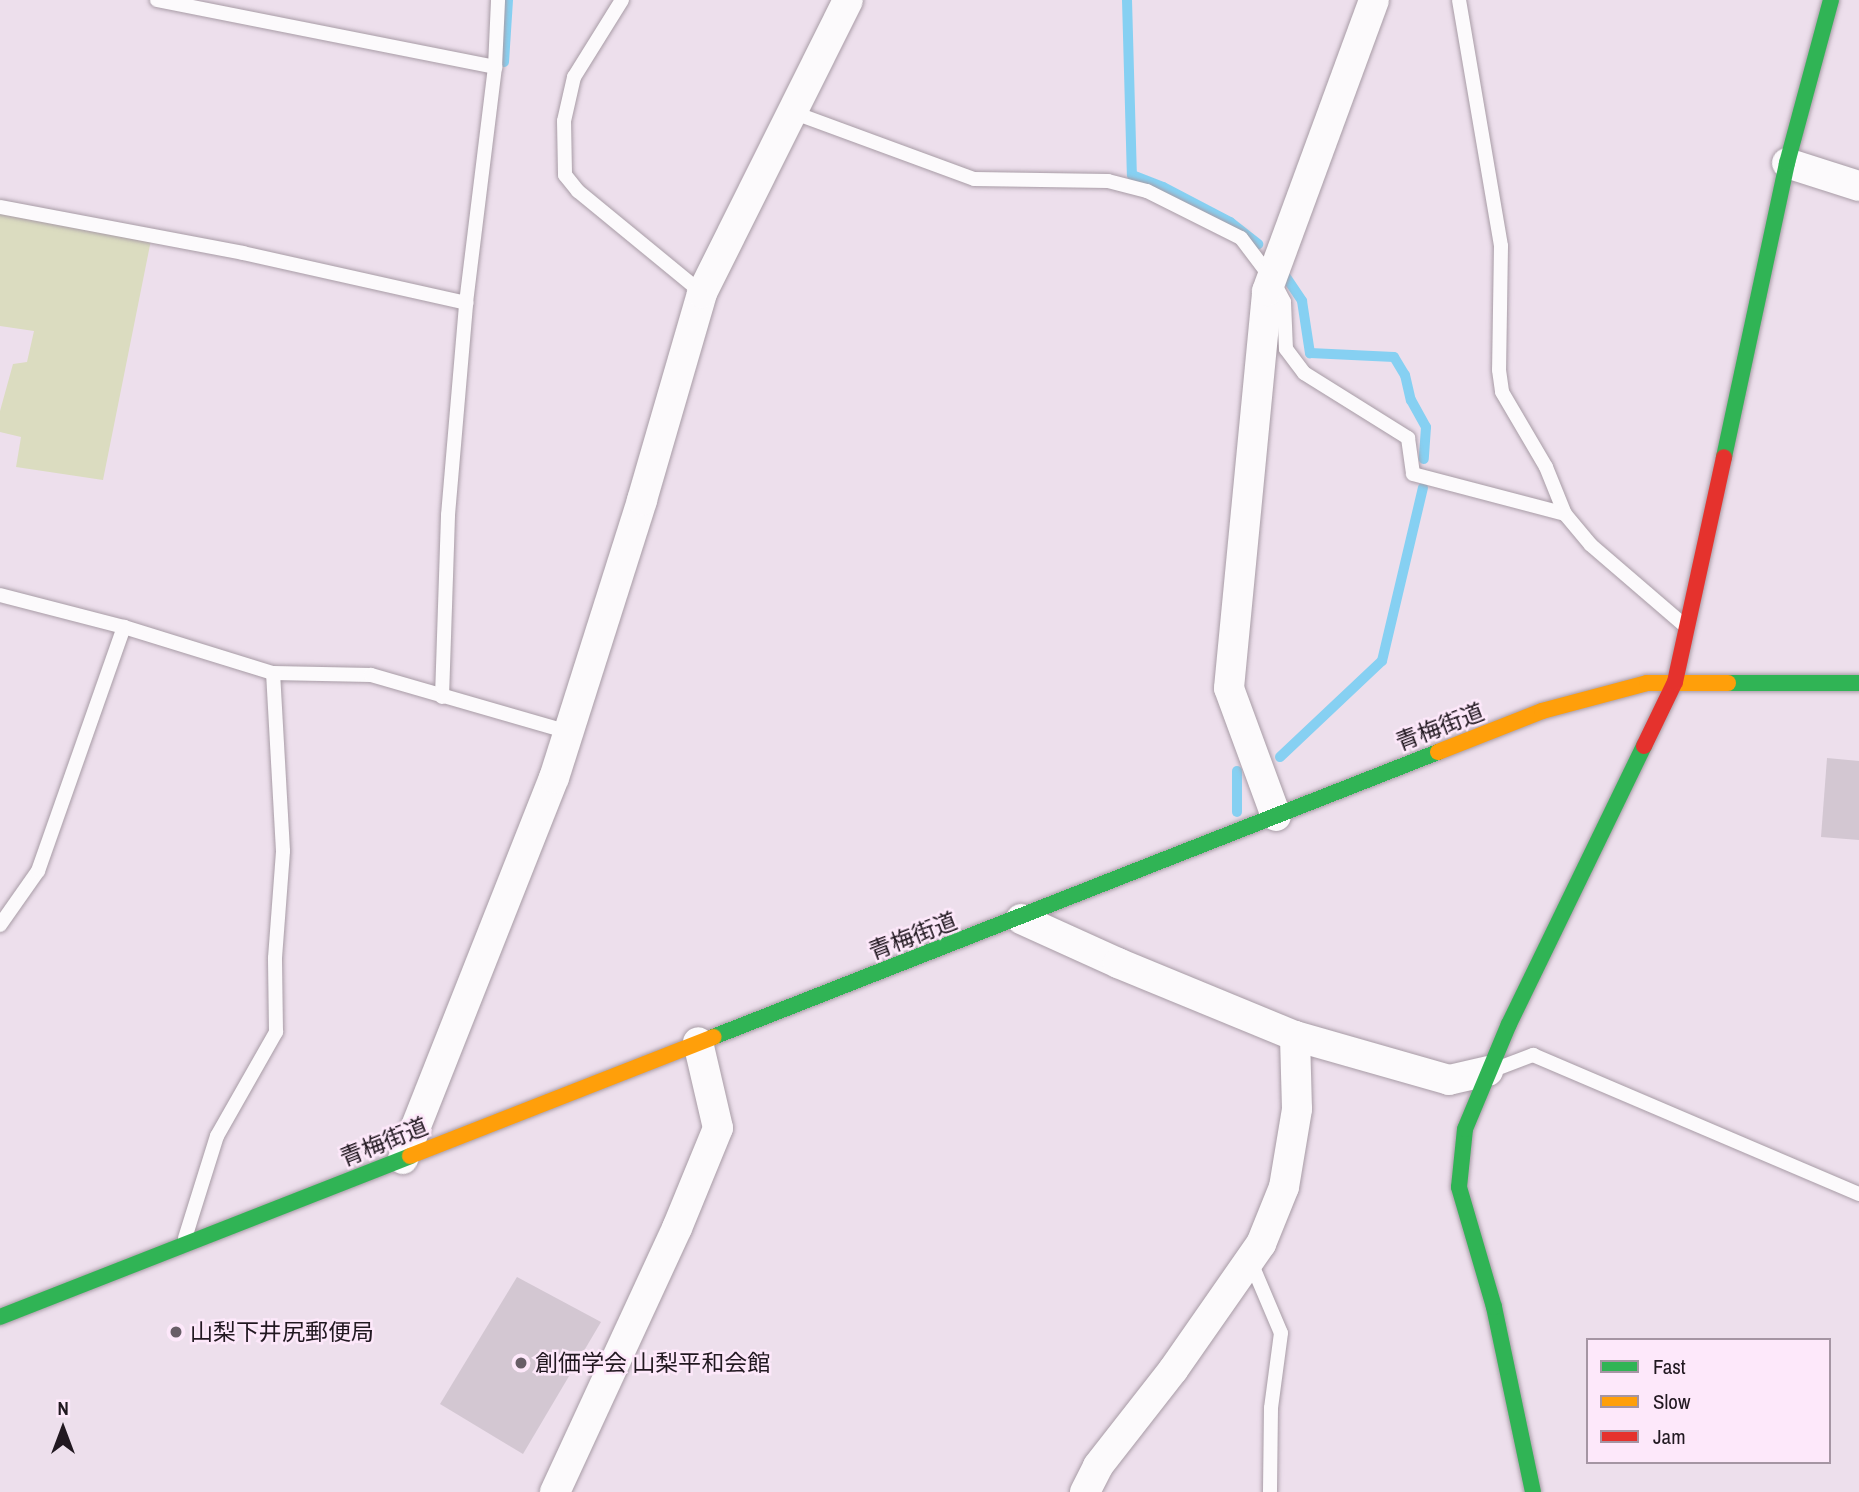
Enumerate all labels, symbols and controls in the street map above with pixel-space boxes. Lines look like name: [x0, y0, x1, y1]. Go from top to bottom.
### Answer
street label: 青梅街道: [1392, 698, 1488, 756]
street label: 青梅街道: [865, 907, 961, 965]
street label: 青梅街道: [336, 1112, 432, 1172]
place label: 山梨下井尻郵便局: [190, 1318, 374, 1346]
marker: 山梨下井尻郵便局: [168, 1324, 184, 1340]
legend: [1586, 1338, 1831, 1464]
place label: 創価学会 山梨平和会館: [535, 1349, 770, 1377]
text: Fast: [1653, 1352, 1686, 1381]
marker: 創価学会 山梨平和会館: [513, 1355, 529, 1371]
text: Slow: [1653, 1387, 1690, 1416]
north arrow: [28, 1394, 98, 1464]
text: N: [57, 1395, 69, 1421]
text: Jam: [1653, 1422, 1686, 1451]

